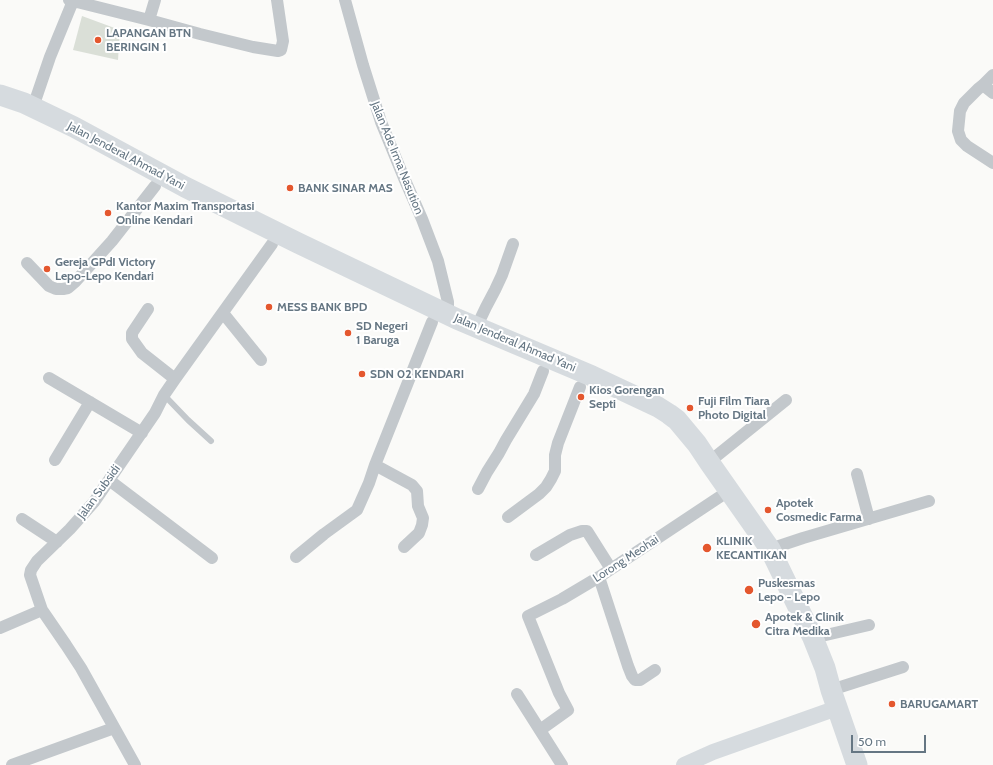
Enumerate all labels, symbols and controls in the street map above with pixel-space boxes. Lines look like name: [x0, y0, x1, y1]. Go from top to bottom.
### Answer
place label: LAPANGAN BTN BERINGIN 1: [106, 26, 191, 54]
marker: LAPANGAN BTN BERINGIN 1: [93, 35, 103, 45]
street label: Jalan Ade Irma Nasution: [368, 99, 426, 217]
street label: Jalan Jenderal Ahmad Yani: [65, 119, 187, 193]
place label: BANK SINAR MAS: [298, 181, 393, 195]
marker: BANK SINAR MAS: [285, 183, 295, 193]
place label: Kantor Maxim Transportasi Online Kendari: [116, 199, 254, 227]
marker: Kantor Maxim Transportasi Online Kendari: [103, 208, 113, 218]
place label: Gereja GPdI Victory Lepo-Lepo Kendari: [55, 255, 155, 283]
marker: Gereja GPdI Victory Lepo-Lepo Kendari: [42, 264, 52, 274]
place label: MESS BANK BPD: [277, 300, 367, 314]
marker: MESS BANK BPD: [264, 302, 274, 312]
street label: Jalan Jenderal Ahmad Yani: [452, 311, 578, 375]
place label: SD Negeri 1 Baruga: [356, 319, 408, 347]
marker: SD Negeri 1 Baruga: [343, 328, 353, 338]
place label: SDN 02 KENDARI: [370, 367, 464, 381]
marker: SDN 02 KENDARI: [357, 369, 367, 379]
place label: Kios Gorengan Septi: [589, 383, 664, 411]
marker: Kios Gorengan Septi: [576, 392, 586, 402]
place label: Fuji Film Tiara Photo Digital: [698, 394, 770, 422]
marker: Fuji Film Tiara Photo Digital: [685, 403, 695, 413]
street label: Jalan Subsidi: [75, 462, 123, 522]
place label: Apotek Cosmedic Farma: [776, 496, 862, 524]
marker: Apotek Cosmedic Farma: [763, 505, 773, 515]
street label: Lorong Meohai: [591, 532, 661, 586]
place label: KLINIK KECANTIKAN: [716, 534, 787, 562]
marker: KLINIK KECANTIKAN: [701, 542, 713, 554]
place label: Puskesmas Lepo - Lepo: [758, 576, 820, 604]
marker: Puskesmas Lepo - Lepo: [743, 584, 755, 596]
place label: Apotek & Clinik Citra Medika: [765, 610, 844, 638]
marker: Apotek & Clinik Citra Medika: [750, 618, 762, 630]
place label: BARUGAMART: [900, 697, 978, 711]
marker: BARUGAMART: [887, 699, 897, 709]
scale bar: [853, 727, 928, 753]
text: 50 m: [858, 734, 886, 749]

